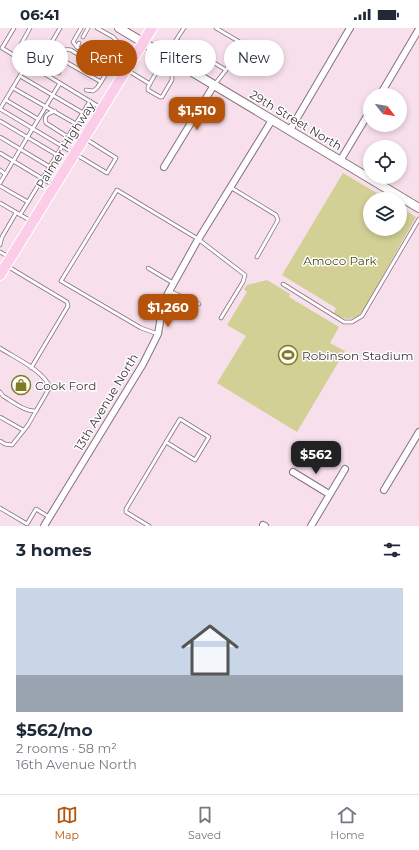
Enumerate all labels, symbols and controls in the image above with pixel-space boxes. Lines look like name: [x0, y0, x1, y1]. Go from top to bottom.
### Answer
text: 06:41: [20, 5, 60, 24]
chip: Buy: [12, 40, 68, 76]
chip: Rent: [76, 40, 137, 76]
chip: Filters: [145, 40, 216, 76]
chip: New: [224, 40, 284, 76]
street label: 29th Street North: [247, 87, 345, 153]
north arrow: [363, 88, 407, 132]
map controls: [363, 88, 407, 236]
pin: $1,510: [164, 97, 230, 131]
street label: Palmer Highway: [32, 98, 98, 191]
text: $1,510: [178, 102, 216, 118]
button: locate: [363, 140, 407, 184]
button: layers: [363, 192, 407, 236]
park label: Amoco Park: [303, 253, 378, 268]
pin: $1,260: [135, 294, 201, 328]
text: $1,260: [147, 299, 189, 315]
sports icon: Robinson Stadium: [277, 344, 299, 366]
place label: Robinson Stadium: [302, 348, 414, 363]
street label: 13th Avenue North: [71, 351, 141, 453]
shop icon: Cook Ford: [10, 374, 32, 396]
place label: Cook Ford: [35, 378, 96, 393]
pin: $562: [292, 441, 340, 475]
text: $562: [300, 446, 332, 462]
icon: filters: [381, 539, 403, 561]
text: 3 homes: [16, 540, 91, 560]
icon: home: [174, 614, 246, 686]
text: $562/mo: [16, 720, 93, 740]
text: 2 rooms · 58 m²: [16, 740, 117, 756]
text: 16th Avenue North: [16, 756, 137, 772]
tab: Map: [55, 804, 79, 842]
tab: Saved: [188, 804, 221, 842]
tab: Home: [330, 804, 364, 842]

